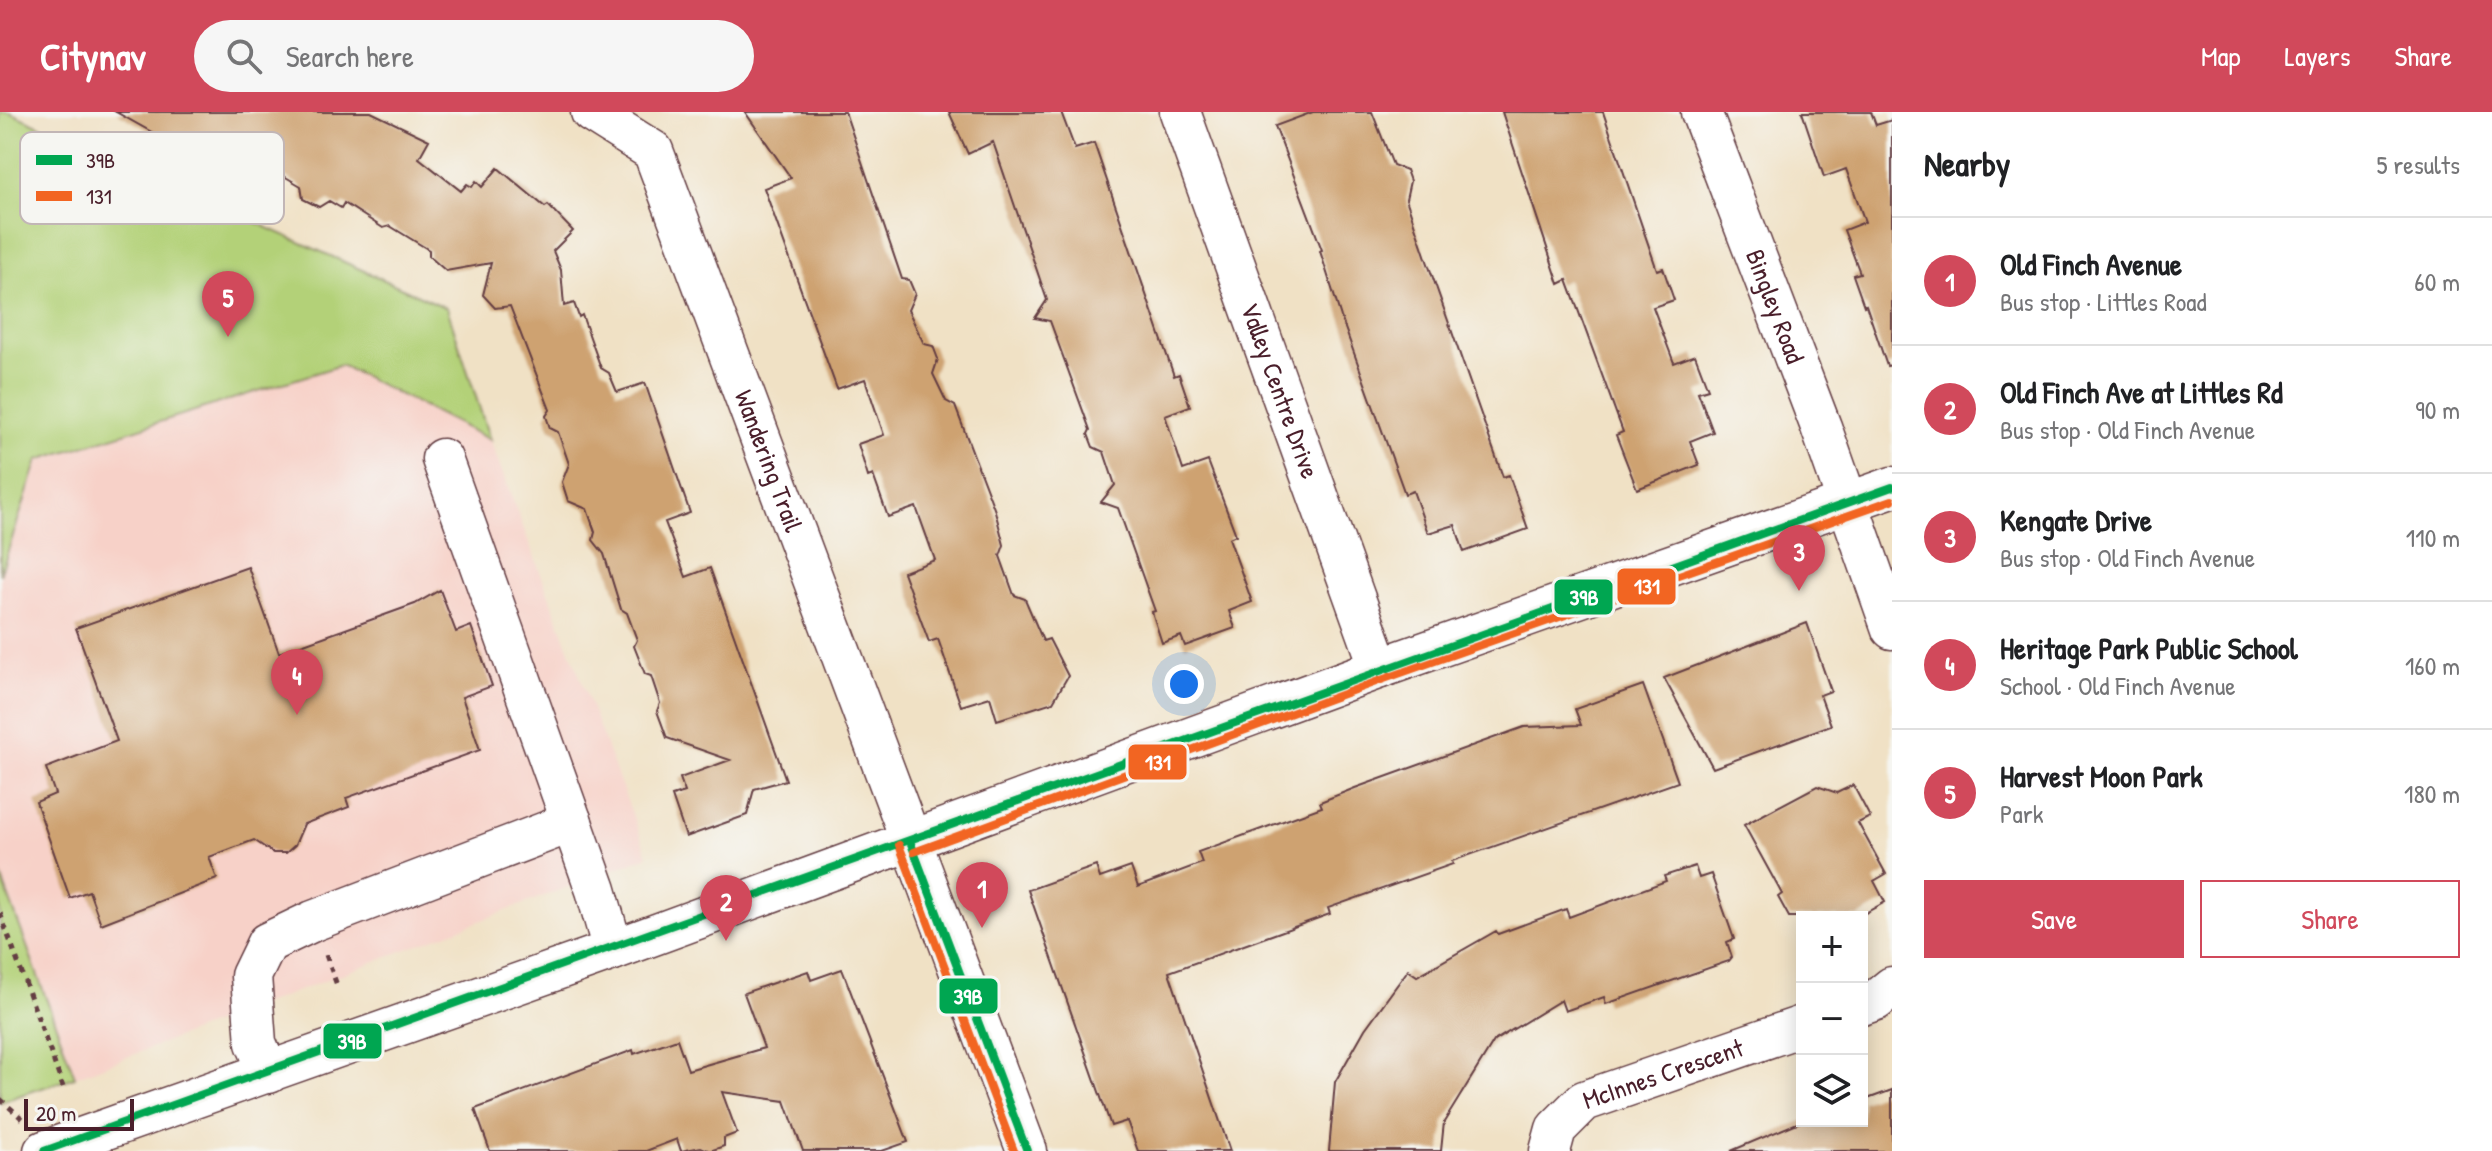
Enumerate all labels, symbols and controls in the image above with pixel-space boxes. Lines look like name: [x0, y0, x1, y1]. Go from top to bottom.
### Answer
search box: [194, 20, 754, 92]
text: Citynav: [40, 30, 146, 82]
icon: search: [222, 34, 266, 78]
text: Search here: [286, 36, 414, 76]
text: Map: [2201, 37, 2241, 75]
text: Layers: [2285, 37, 2350, 75]
text: Share: [2394, 37, 2452, 75]
legend: [20, 132, 284, 224]
text: Nearby: [1924, 141, 2010, 187]
text: 39B: [86, 145, 115, 175]
text: 5 results: [2376, 147, 2460, 182]
text: 131: [86, 181, 112, 211]
street label: Bingley Road: [1738, 244, 1813, 368]
text: Old Finch Avenue: [2000, 244, 2182, 284]
text: 1: [1945, 264, 1955, 299]
text: 60 m: [2414, 264, 2460, 299]
pin: 5: [202, 271, 254, 337]
text: Bus stop · Littles Road: [2000, 284, 2207, 319]
street label: Valley Centre Drive: [1233, 298, 1328, 483]
text: Old Finch Ave at Littles Rd: [2000, 372, 2283, 412]
street label: Wandering Trail: [727, 385, 812, 537]
text: 2: [1944, 392, 1956, 427]
text: 90 m: [2415, 392, 2460, 427]
text: Bus stop · Old Finch Avenue: [2000, 412, 2255, 447]
text: Kengate Drive: [2000, 500, 2152, 540]
text: 3: [1944, 520, 1956, 555]
text: 110 m: [2406, 520, 2460, 555]
pin: 3: [1773, 525, 1825, 591]
text: Bus stop · Old Finch Avenue: [2000, 540, 2255, 575]
line badge: 131: [1616, 567, 1677, 606]
text: 131: [1634, 571, 1660, 601]
line badge: 39B: [1553, 578, 1614, 616]
text: 39B: [1569, 582, 1599, 612]
text: Heritage Park Public School: [2000, 628, 2298, 668]
text: 4: [1945, 648, 1955, 683]
text: 160 m: [2405, 648, 2460, 683]
pin: 4: [271, 649, 323, 715]
your location: [1164, 664, 1204, 704]
text: School · Old Finch Avenue: [2000, 668, 2236, 703]
line badge: 131: [1127, 743, 1188, 781]
text: 131: [1145, 747, 1171, 777]
text: Harvest Moon Park: [2000, 756, 2203, 796]
text: 5: [1945, 776, 1956, 811]
text: 180 m: [2404, 776, 2460, 811]
text: Park: [2000, 796, 2044, 831]
pin: 1: [956, 862, 1008, 928]
pin: 2: [700, 875, 752, 941]
button: Save: [1924, 880, 2184, 958]
button: Share: [2200, 880, 2460, 958]
map controls: [1796, 911, 1868, 1127]
button: +: [1796, 911, 1868, 983]
line badge: 39B: [938, 977, 999, 1015]
text: 39B: [953, 981, 983, 1011]
button: −: [1796, 983, 1868, 1055]
line badge: 39B: [322, 1022, 383, 1060]
text: 39B: [337, 1026, 367, 1056]
street label: McInnes Crescent: [1578, 1029, 1749, 1117]
button: layers: [1796, 1055, 1868, 1127]
scale bar: [24, 1095, 134, 1131]
text: 20 m: [36, 1098, 76, 1128]

